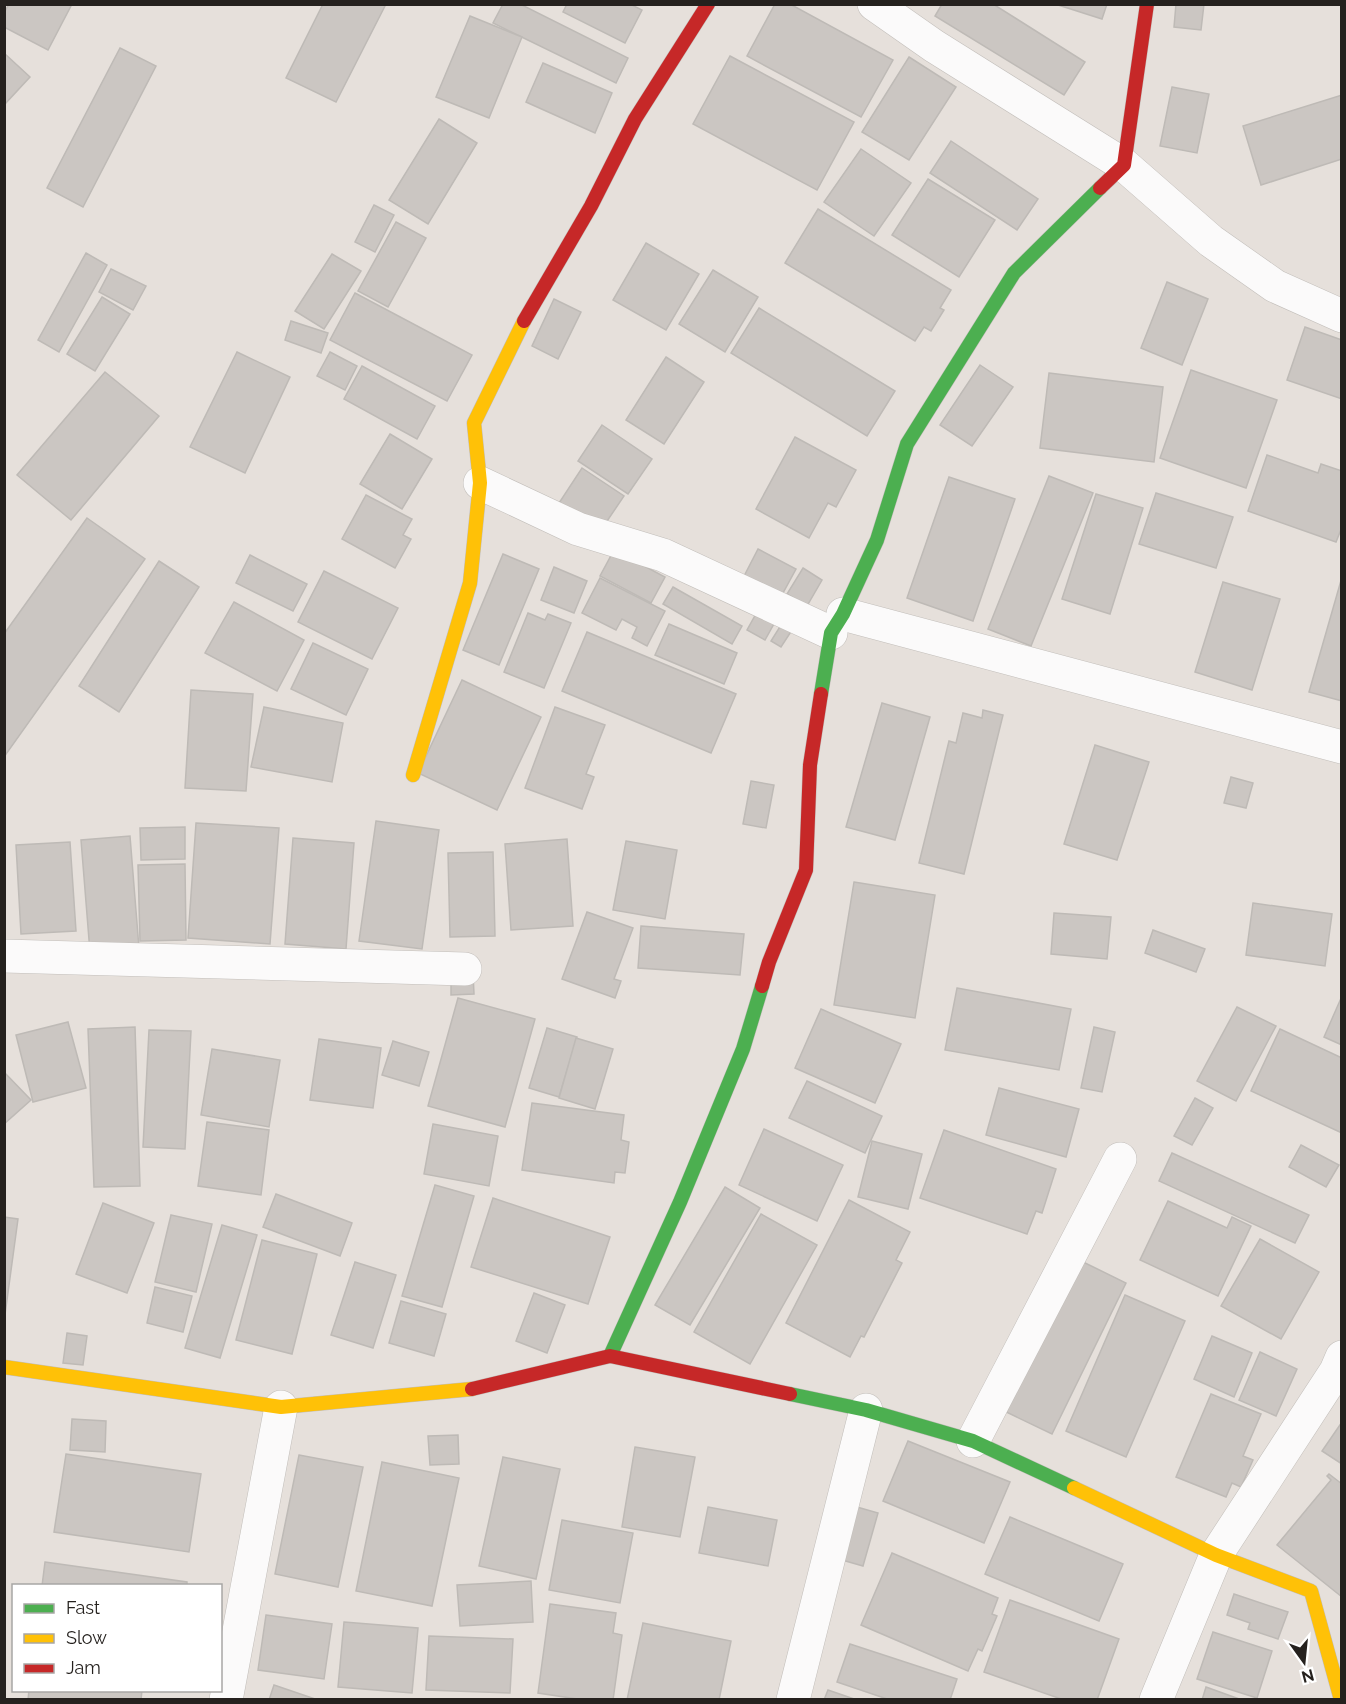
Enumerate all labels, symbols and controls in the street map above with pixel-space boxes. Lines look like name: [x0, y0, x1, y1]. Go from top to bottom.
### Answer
legend: [12, 1584, 222, 1692]
text: Fast: [66, 1597, 100, 1618]
text: Slow: [66, 1627, 107, 1648]
north arrow: [1274, 1632, 1334, 1692]
text: Jam: [66, 1657, 101, 1678]
text: N: [1299, 1665, 1316, 1687]

